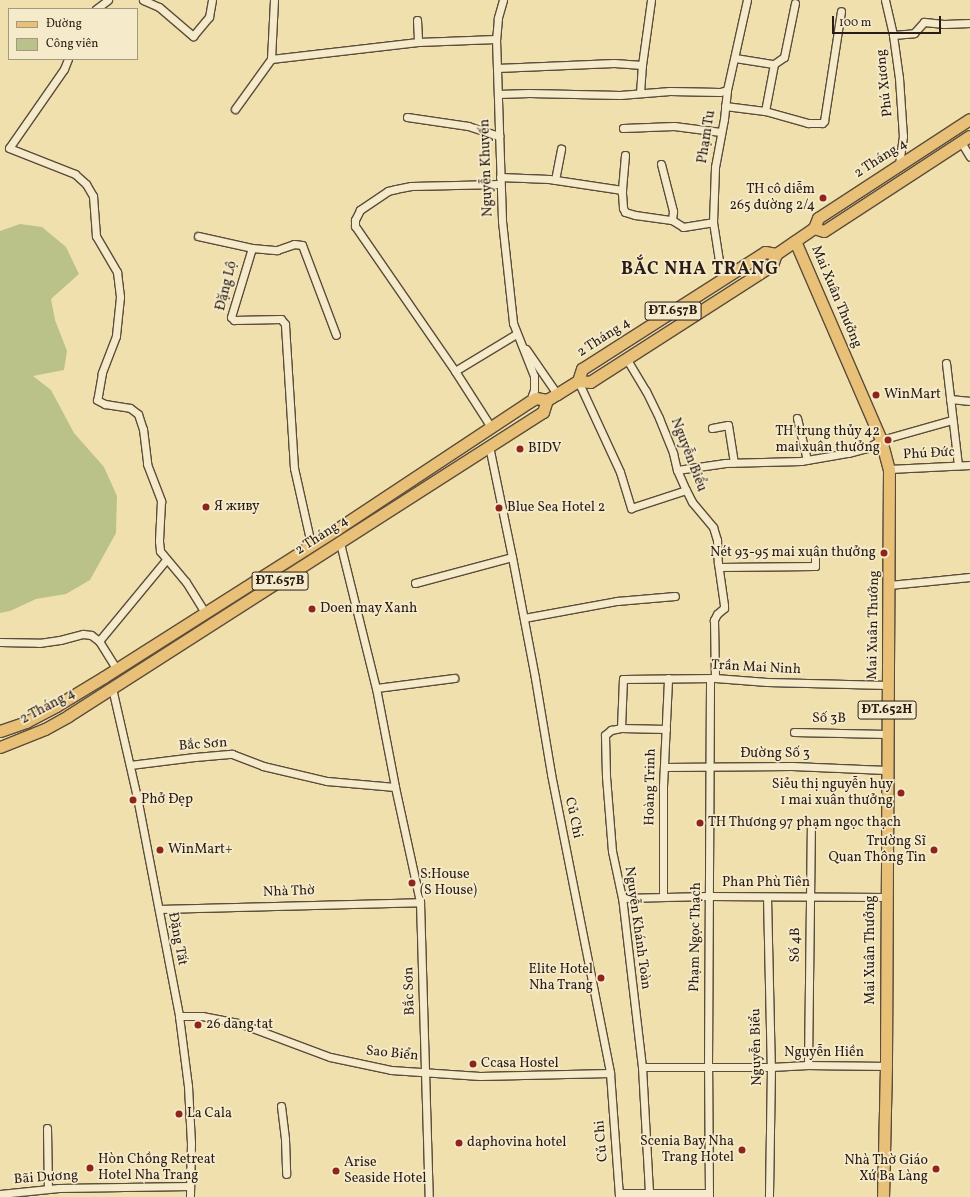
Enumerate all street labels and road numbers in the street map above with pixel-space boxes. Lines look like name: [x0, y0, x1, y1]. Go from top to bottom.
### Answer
street label: Phú Xương: [873, 48, 897, 118]
street label: Phạm Tu: [694, 109, 720, 165]
street label: Nguyễn Khuyến: [477, 119, 497, 217]
street label: 2 Tháng 4: [851, 136, 911, 182]
street label: Mai Xuân Thưởng: [807, 243, 865, 351]
street label: Đặng Lộ: [213, 259, 241, 313]
road number: ĐT.657B: [644, 300, 702, 322]
street label: 2 Tháng 4: [574, 315, 634, 361]
street label: Nguyễn Biểu: [666, 416, 710, 494]
street label: Phú Đức: [903, 444, 955, 464]
street label: 2 Tháng 4: [292, 513, 352, 559]
road number: ĐT.657B: [251, 570, 309, 592]
street label: Mai Xuân Thưởng: [865, 570, 883, 680]
street label: Trần Mai Ninh: [711, 657, 801, 679]
street label: 2 Tháng 4: [17, 685, 79, 729]
road number: ĐT.652H: [857, 699, 917, 721]
street label: Số 3B: [812, 710, 846, 728]
street label: Bắc Sơn: [178, 735, 228, 755]
street label: Đường Số 3: [740, 746, 810, 762]
street label: Hoàng Trinh: [642, 748, 660, 826]
street label: Củ Chi: [560, 796, 586, 840]
street label: Nguyễn Khánh Toàn: [620, 865, 654, 991]
street label: Phan Phù Tiên: [722, 875, 810, 891]
street label: Phạm Ngọc Thạch: [687, 882, 705, 992]
street label: Nhà Thờ: [262, 883, 316, 901]
street label: Mai Xuân Thưởng: [863, 895, 879, 1005]
street label: Đặng Tất: [164, 911, 190, 967]
street label: Số 4B: [787, 927, 805, 963]
street label: Bắc Sơn: [401, 966, 419, 1016]
street label: Nguyễn Biểu: [748, 1008, 766, 1086]
street label: Sao Biển: [365, 1043, 419, 1065]
street label: Nguyễn Hiền: [784, 1045, 864, 1061]
street label: Củ Chi: [592, 1120, 612, 1162]
street label: Bãi Dương: [13, 1167, 79, 1189]

